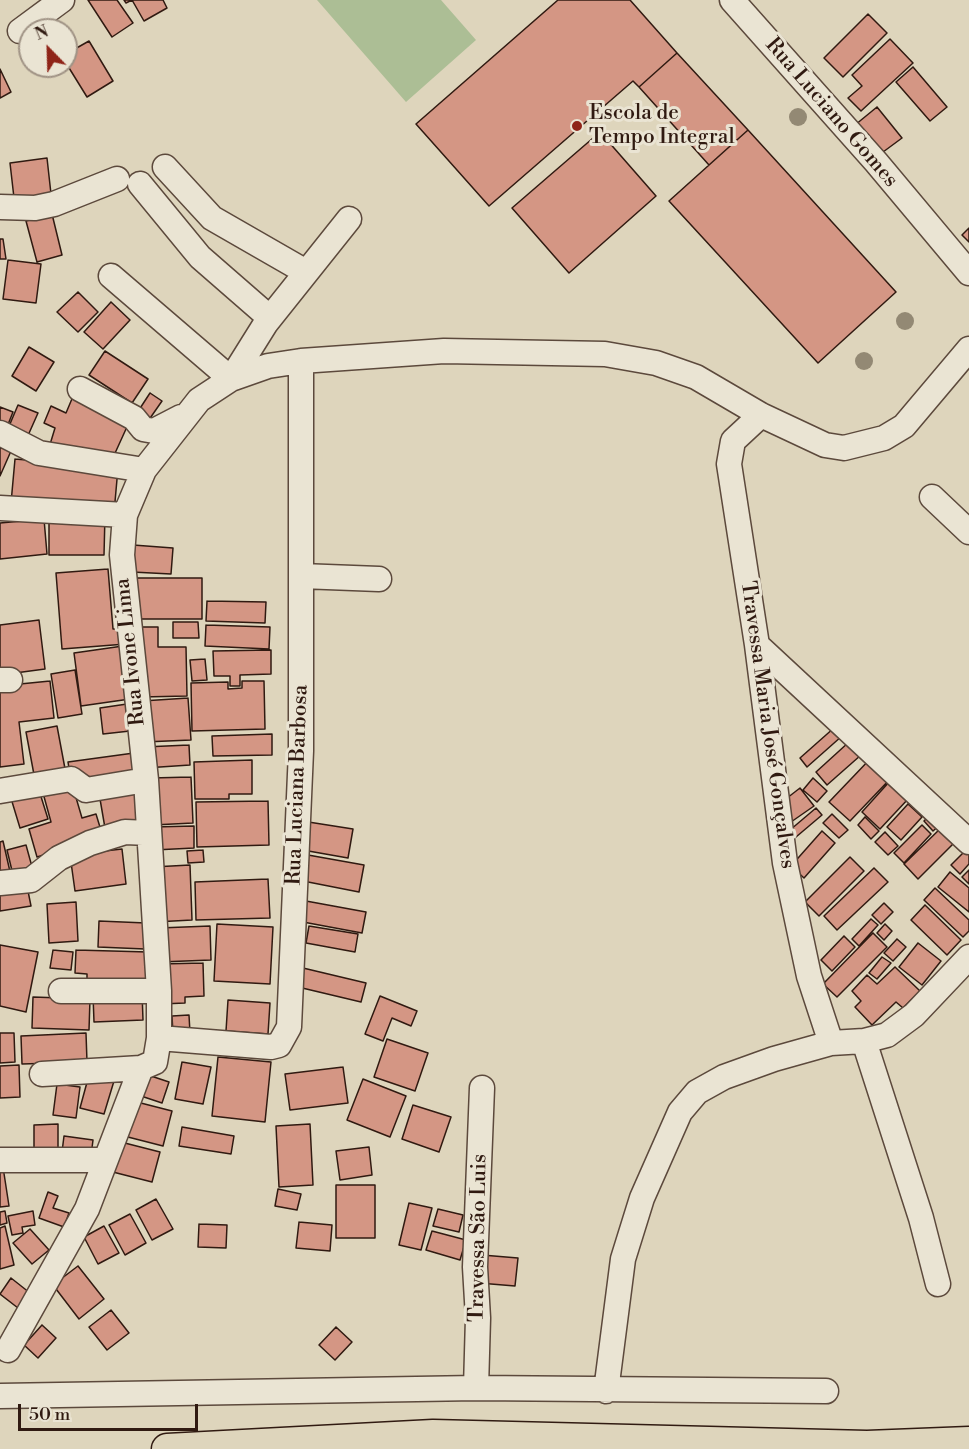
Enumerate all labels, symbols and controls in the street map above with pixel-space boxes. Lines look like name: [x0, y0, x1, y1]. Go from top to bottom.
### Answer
north arrow: [18, 18, 78, 78]
text: N: [32, 22, 51, 45]
street label: Rua Luciano Gomes: [759, 33, 903, 193]
place label: Escola de Tempo Integral: [589, 101, 735, 151]
marker: Escola de Tempo Integral: [570, 119, 584, 133]
street label: Rua Ivone Lima: [111, 577, 151, 727]
street label: Travessa Maria José Gonçalves: [734, 580, 800, 870]
street label: Rua Luciana Barbosa: [282, 684, 314, 886]
street label: Travessa São Luis: [465, 1154, 493, 1322]
scale bar: [21, 1392, 201, 1430]
text: 50 m: [29, 1403, 70, 1426]

